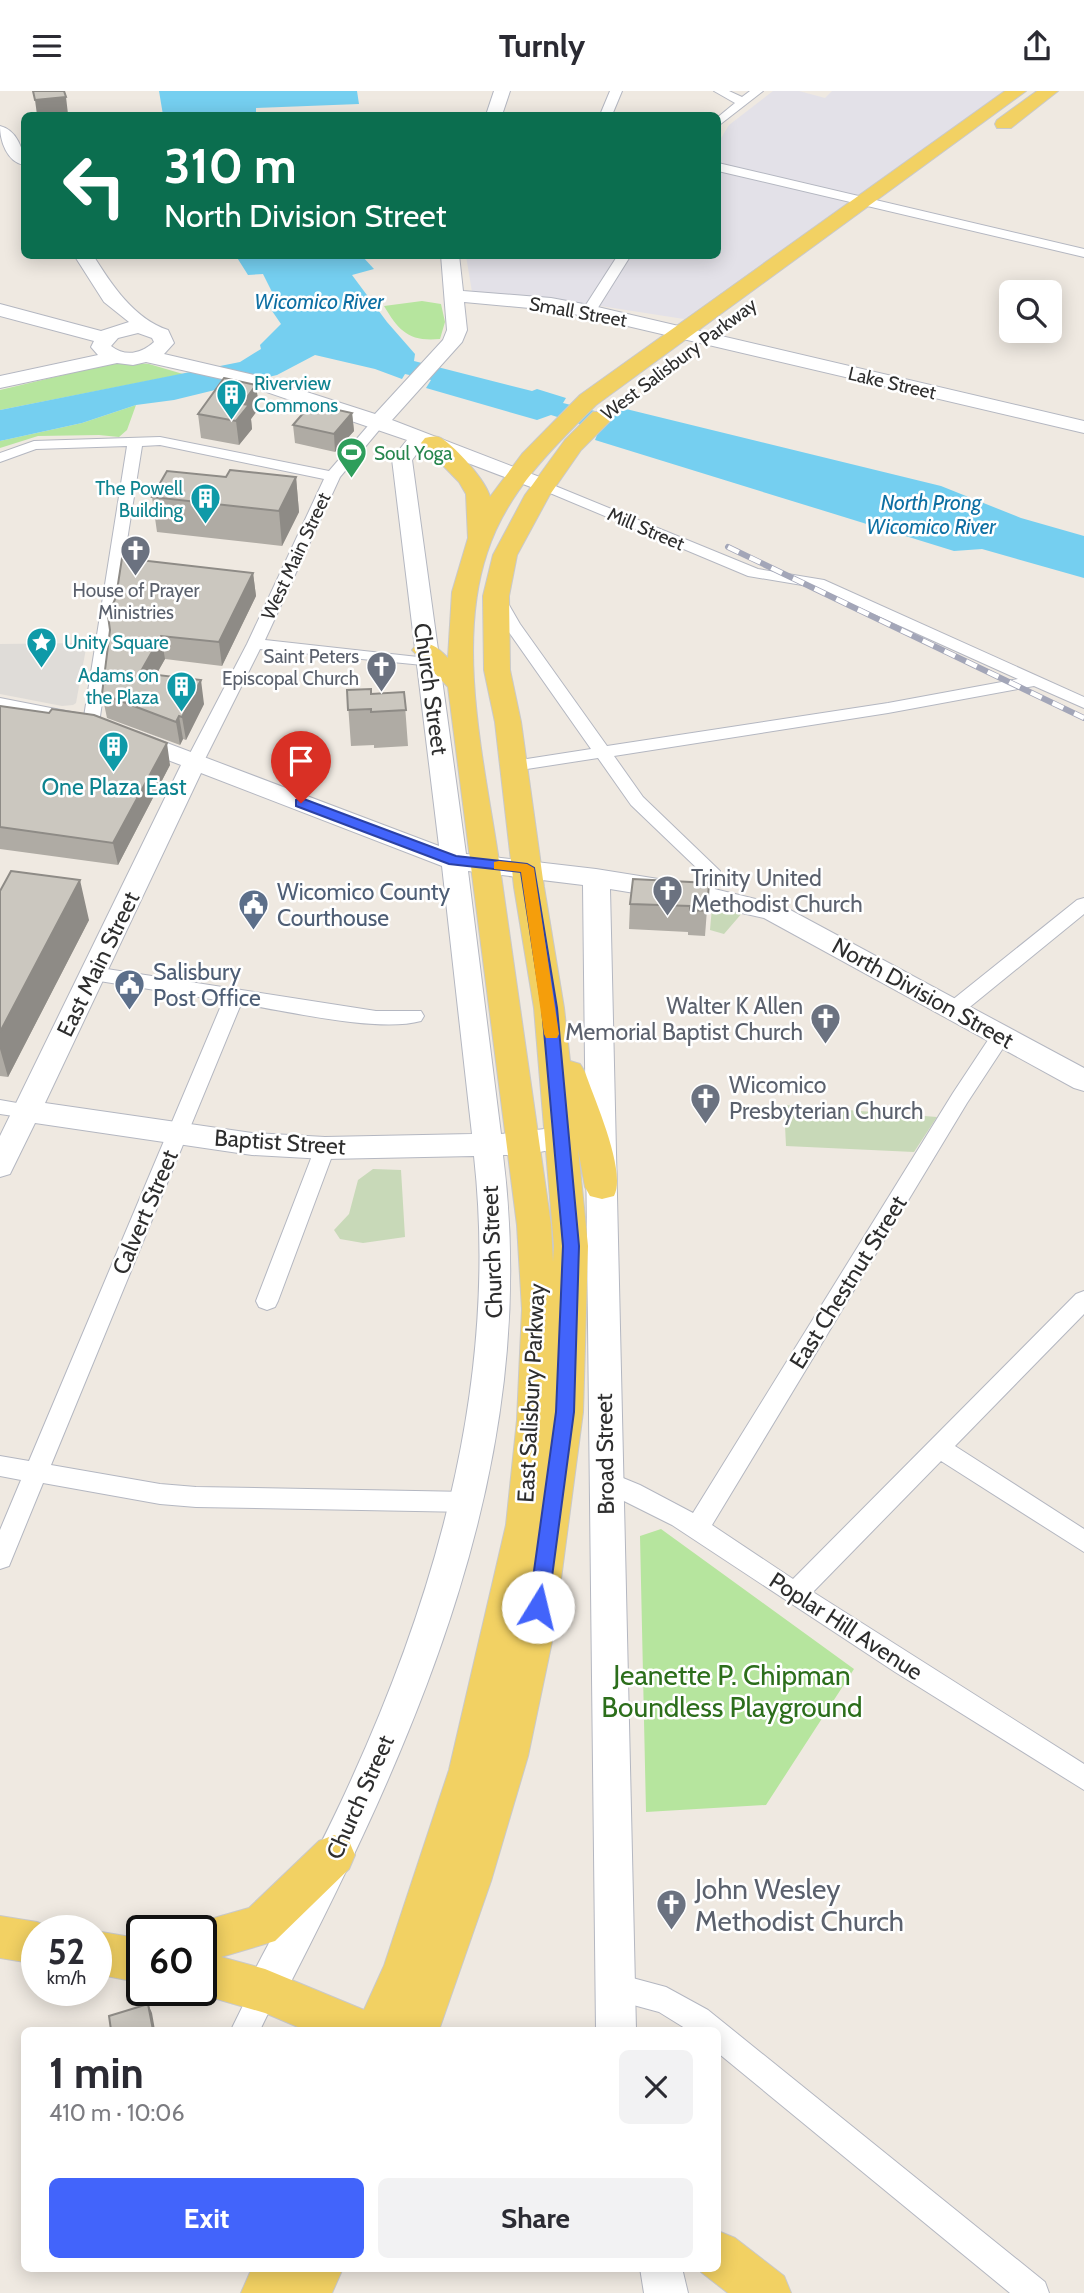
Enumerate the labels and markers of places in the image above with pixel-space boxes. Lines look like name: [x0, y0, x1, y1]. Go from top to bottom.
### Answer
place label: Riverview Commons: [254, 372, 338, 417]
building icon: Riverview Commons: [214, 377, 248, 421]
sports icon: Soul Yoga: [334, 436, 368, 480]
place label: Soul Yoga: [374, 442, 452, 465]
place label: The Powell Building: [95, 477, 184, 522]
building icon: The Powell Building: [189, 482, 223, 526]
church icon: House of Prayer Ministries: [119, 534, 153, 578]
place label: House of Prayer Ministries: [73, 579, 199, 624]
place icon: Unity Square: [24, 625, 58, 669]
place label: Unity Square: [64, 631, 169, 654]
place label: Saint Peters Episcopal Church: [222, 645, 359, 690]
church icon: Saint Peters Episcopal Church: [365, 650, 399, 694]
place label: Adams on the Plaza: [78, 664, 159, 709]
building icon: Adams on the Plaza: [165, 669, 199, 713]
building icon: One Plaza East: [97, 729, 131, 773]
pin: [271, 731, 331, 803]
place label: One Plaza East: [42, 773, 187, 801]
place label: Trinity United Methodist Church: [691, 864, 863, 918]
church icon: Trinity United Methodist Church: [651, 874, 685, 918]
place label: Wicomico County Courthouse: [277, 878, 451, 932]
public building icon: Wicomico County Courthouse: [237, 888, 271, 932]
place label: Salisbury Post Office: [153, 958, 261, 1012]
public building icon: Salisbury Post Office: [113, 968, 147, 1012]
place label: Walter K Allen Memorial Baptist Church: [565, 992, 803, 1046]
church icon: Walter K Allen Memorial Baptist Church: [809, 1002, 843, 1046]
place label: Wicomico Presbyterian Church: [729, 1071, 924, 1125]
church icon: Wicomico Presbyterian Church: [689, 1081, 723, 1125]
place label: John Wesley Methodist Church: [694, 1872, 904, 1938]
church icon: John Wesley Methodist Church: [655, 1888, 689, 1932]

